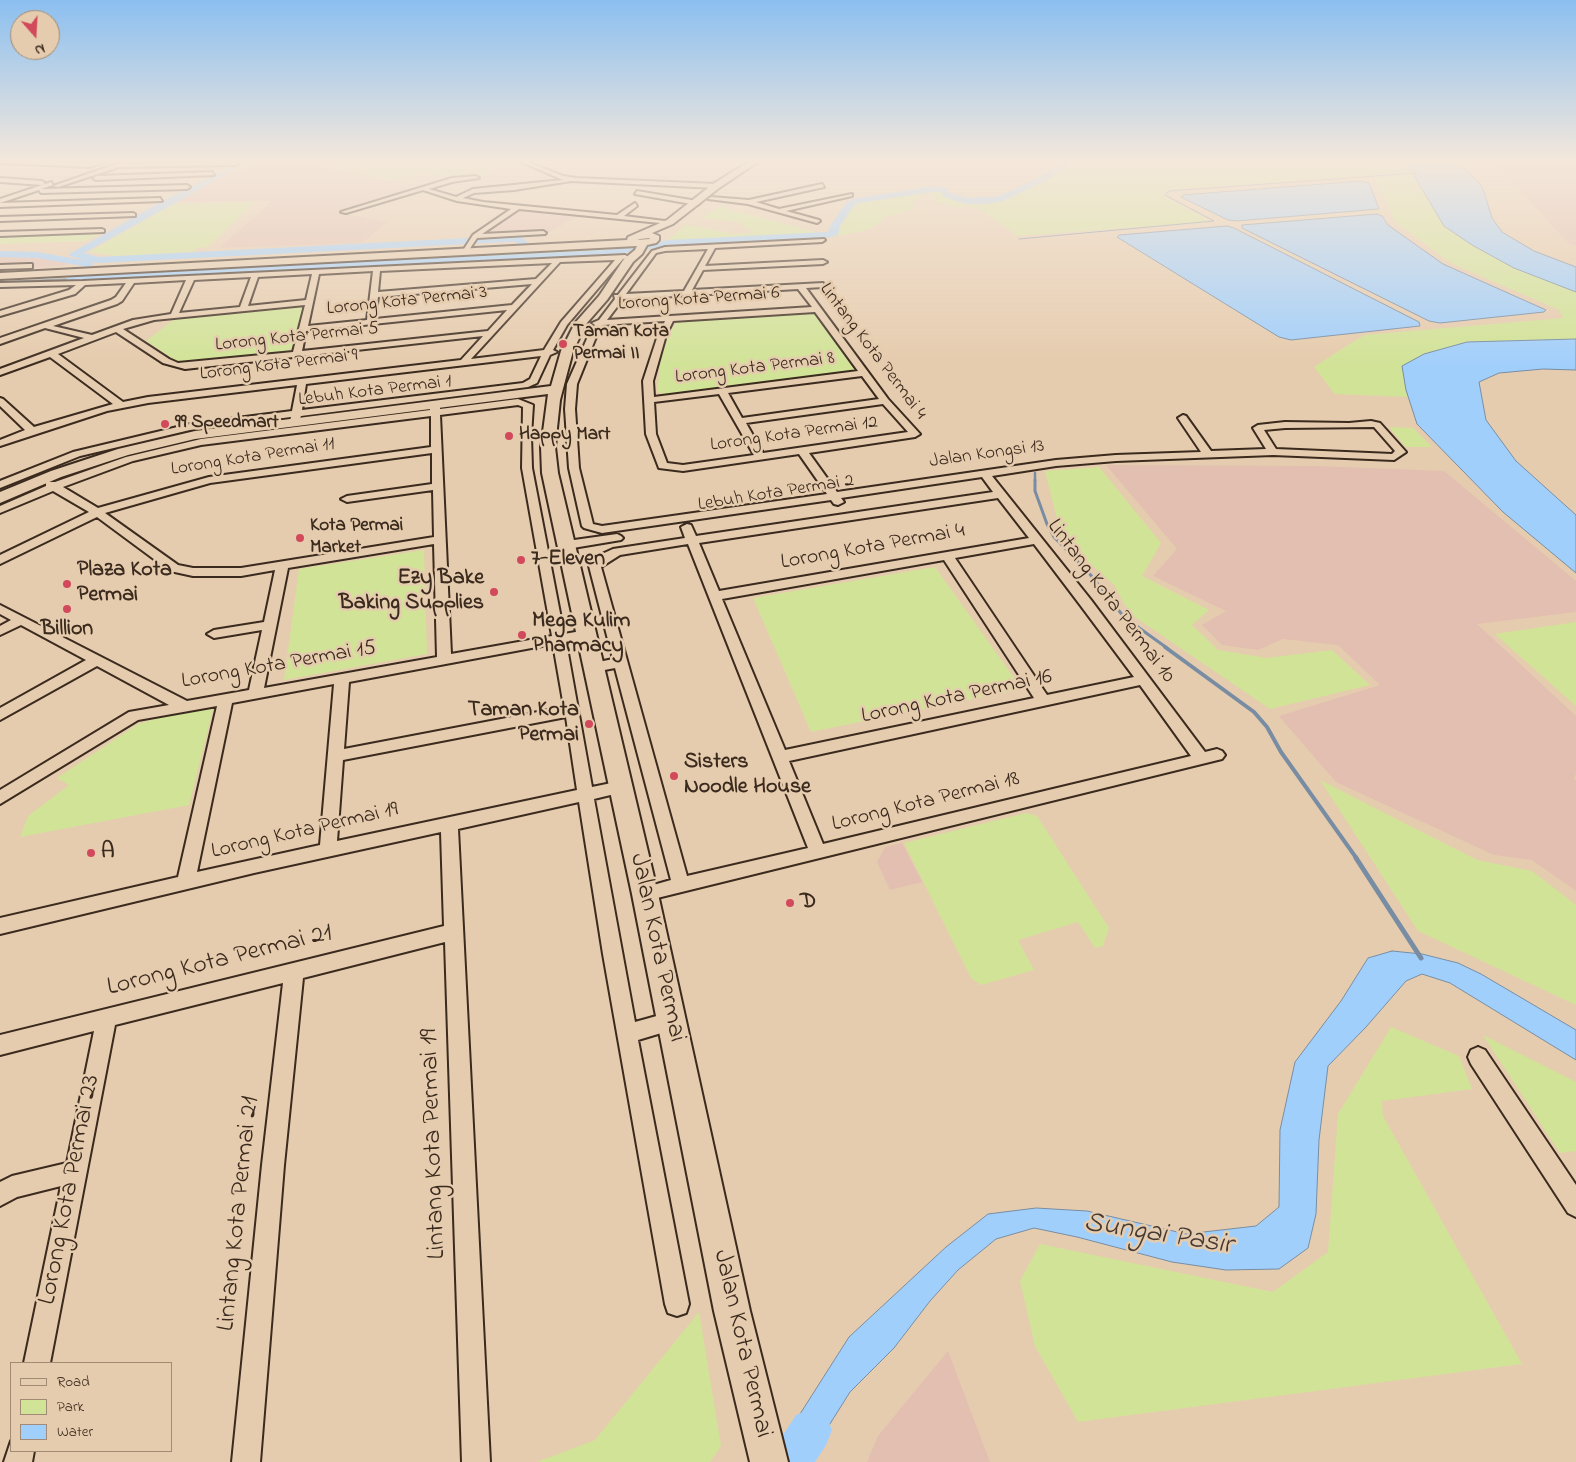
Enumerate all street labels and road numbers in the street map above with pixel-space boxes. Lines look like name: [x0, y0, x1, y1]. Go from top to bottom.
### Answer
street label: Lintang Kota Permai 4: [813, 279, 931, 425]
street label: Lorong Kota Permai 3: [326, 282, 488, 322]
street label: Lorong Kota Permai 6: [618, 283, 780, 317]
street label: Lorong Kota Permai 5: [214, 318, 380, 358]
street label: Lorong Kota Permai 9: [199, 345, 359, 387]
street label: Lorong Kota Permai 8: [674, 348, 836, 390]
street label: Lebuh Kota Permai 1: [297, 371, 453, 413]
street label: Lorong Kota Permai 12: [709, 412, 879, 458]
street label: Lorong Kota Permai 11: [170, 434, 336, 482]
street label: Jalan Kongsi 13: [928, 436, 1046, 474]
street label: Lebuh Kota Permai 2: [696, 470, 856, 518]
street label: Lintang Kota Permai 10: [1040, 515, 1180, 689]
street label: Lorong Kota Permai 4: [779, 519, 967, 577]
street label: Lorong Kota Permai 15: [180, 636, 378, 696]
street label: Lorong Kota Permai 16: [859, 665, 1055, 731]
street label: Lorong Kota Permai 18: [829, 767, 1023, 839]
street label: Lorong Kota Permai 19: [209, 798, 401, 866]
street label: Jalan Kota Permai: [621, 851, 691, 1045]
street label: Lorong Kota Permai 21: [104, 919, 336, 1005]
street label: Lintang Kota Permai 19: [415, 1028, 455, 1260]
street label: Lorong Kota Permai 23: [33, 1072, 109, 1308]
street label: Lintang Kota Permai 21: [212, 1095, 268, 1333]
street label: Jalan Kota Permai: [704, 1247, 778, 1441]

